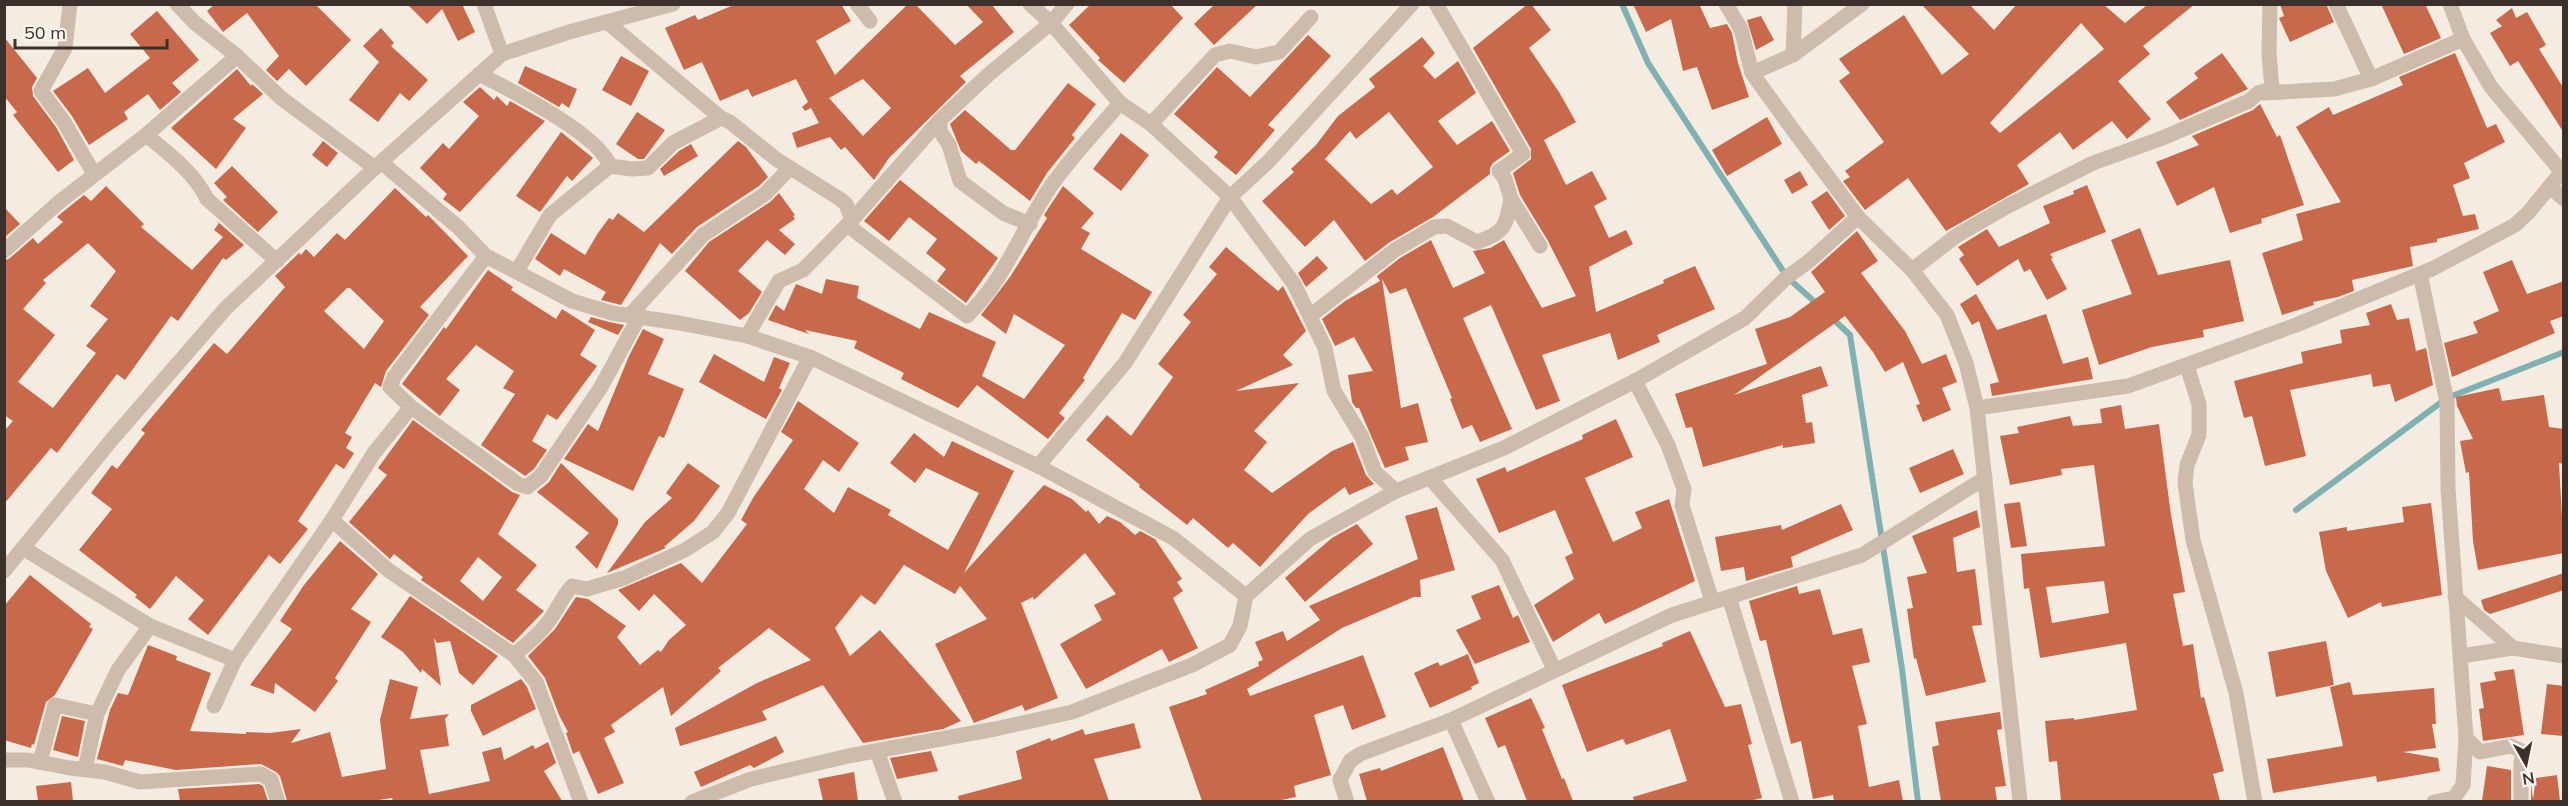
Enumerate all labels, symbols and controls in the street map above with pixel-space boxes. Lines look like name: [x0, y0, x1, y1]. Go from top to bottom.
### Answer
scale bar: [15, 12, 166, 50]
text: 50 m: [24, 21, 66, 44]
north arrow: [2496, 734, 2556, 794]
text: N: [2521, 768, 2536, 790]

